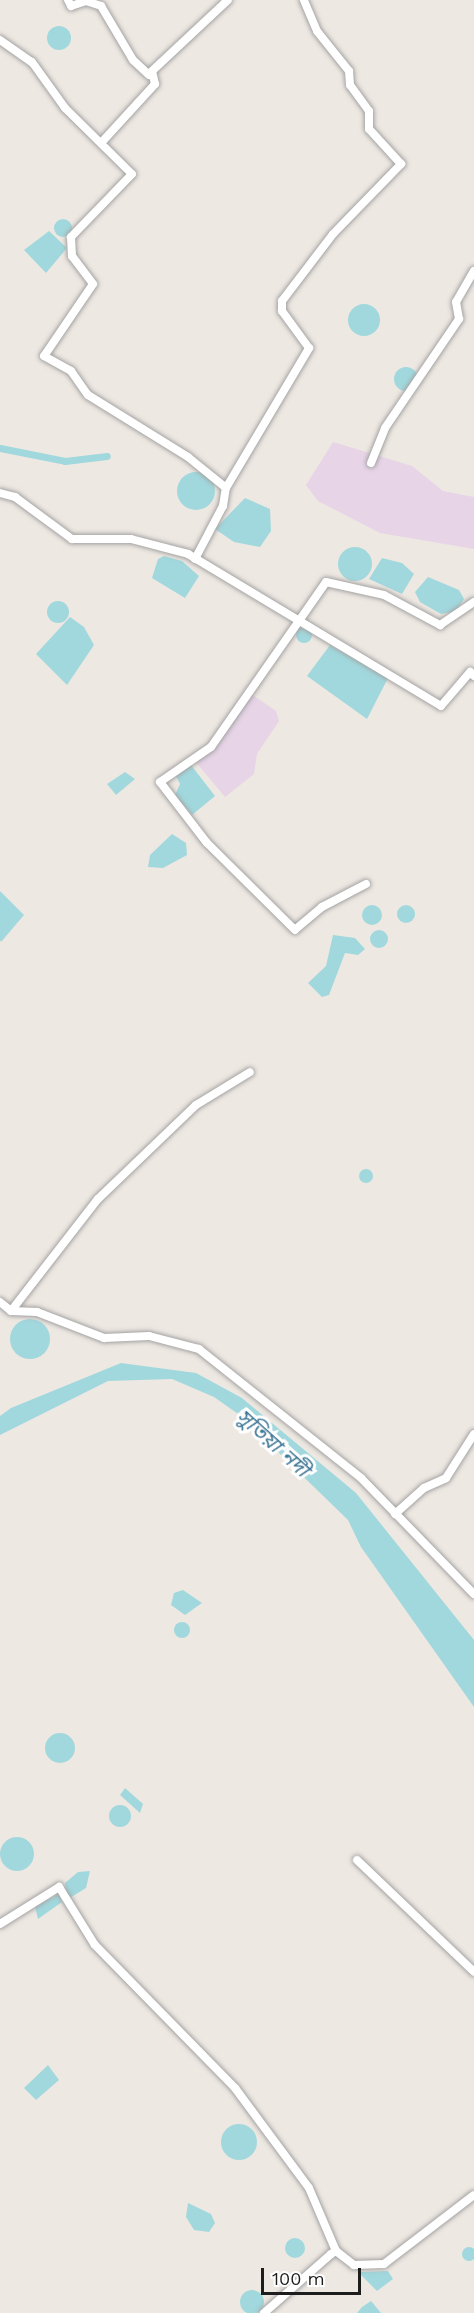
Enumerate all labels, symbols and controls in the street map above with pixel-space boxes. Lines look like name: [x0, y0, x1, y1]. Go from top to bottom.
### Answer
water label: সুতিয়া নদী: [231, 1404, 315, 1482]
scale bar: [264, 2256, 364, 2294]
text: 100 m: [272, 2268, 325, 2289]

